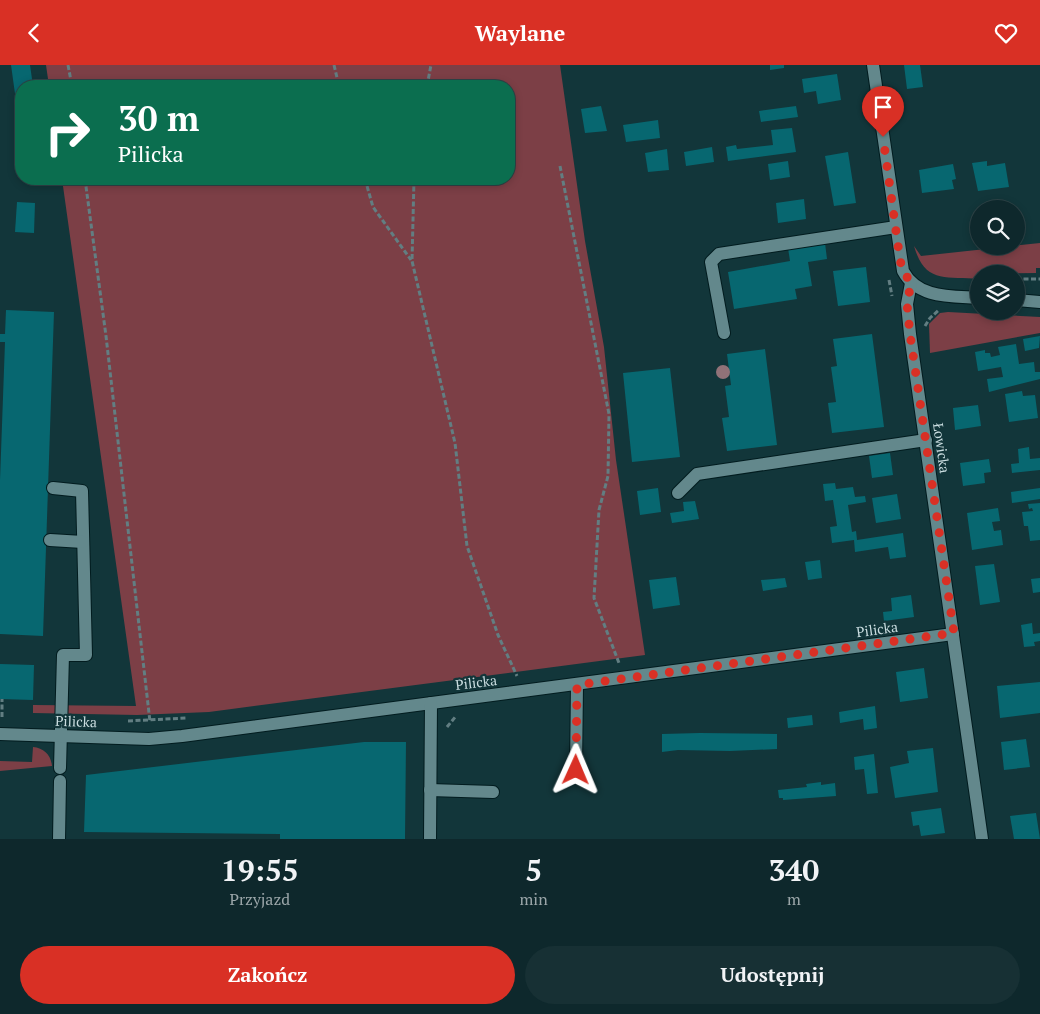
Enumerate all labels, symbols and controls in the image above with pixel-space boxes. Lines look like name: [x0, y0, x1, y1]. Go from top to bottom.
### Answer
text: Waylane: [475, 18, 565, 47]
icon: back: [20, 19, 48, 47]
icon: heart: [992, 19, 1020, 47]
pin: [862, 86, 904, 137]
icon: arrive: [869, 93, 897, 121]
text: 30 m: [118, 95, 199, 141]
icon: right: [35, 100, 100, 165]
text: Pilicka: [118, 139, 184, 168]
map controls: [970, 200, 1025, 320]
button: search: [970, 200, 1025, 255]
button: layers: [970, 265, 1025, 320]
street label: Łowicka: [929, 422, 955, 474]
street label: Pilicka: [855, 617, 899, 641]
street label: Pilicka: [454, 670, 498, 694]
street label: Pilicka: [55, 711, 97, 731]
position arrow: [549, 743, 601, 795]
text: 19:55: [221, 850, 299, 890]
text: 5: [525, 850, 542, 890]
text: 340: [768, 850, 819, 890]
text: Przyjazd: [229, 888, 290, 910]
text: min: [520, 888, 548, 910]
text: m: [787, 888, 801, 910]
button: Zakończ: [20, 946, 515, 1004]
button: Udostępnij: [525, 946, 1020, 1004]

